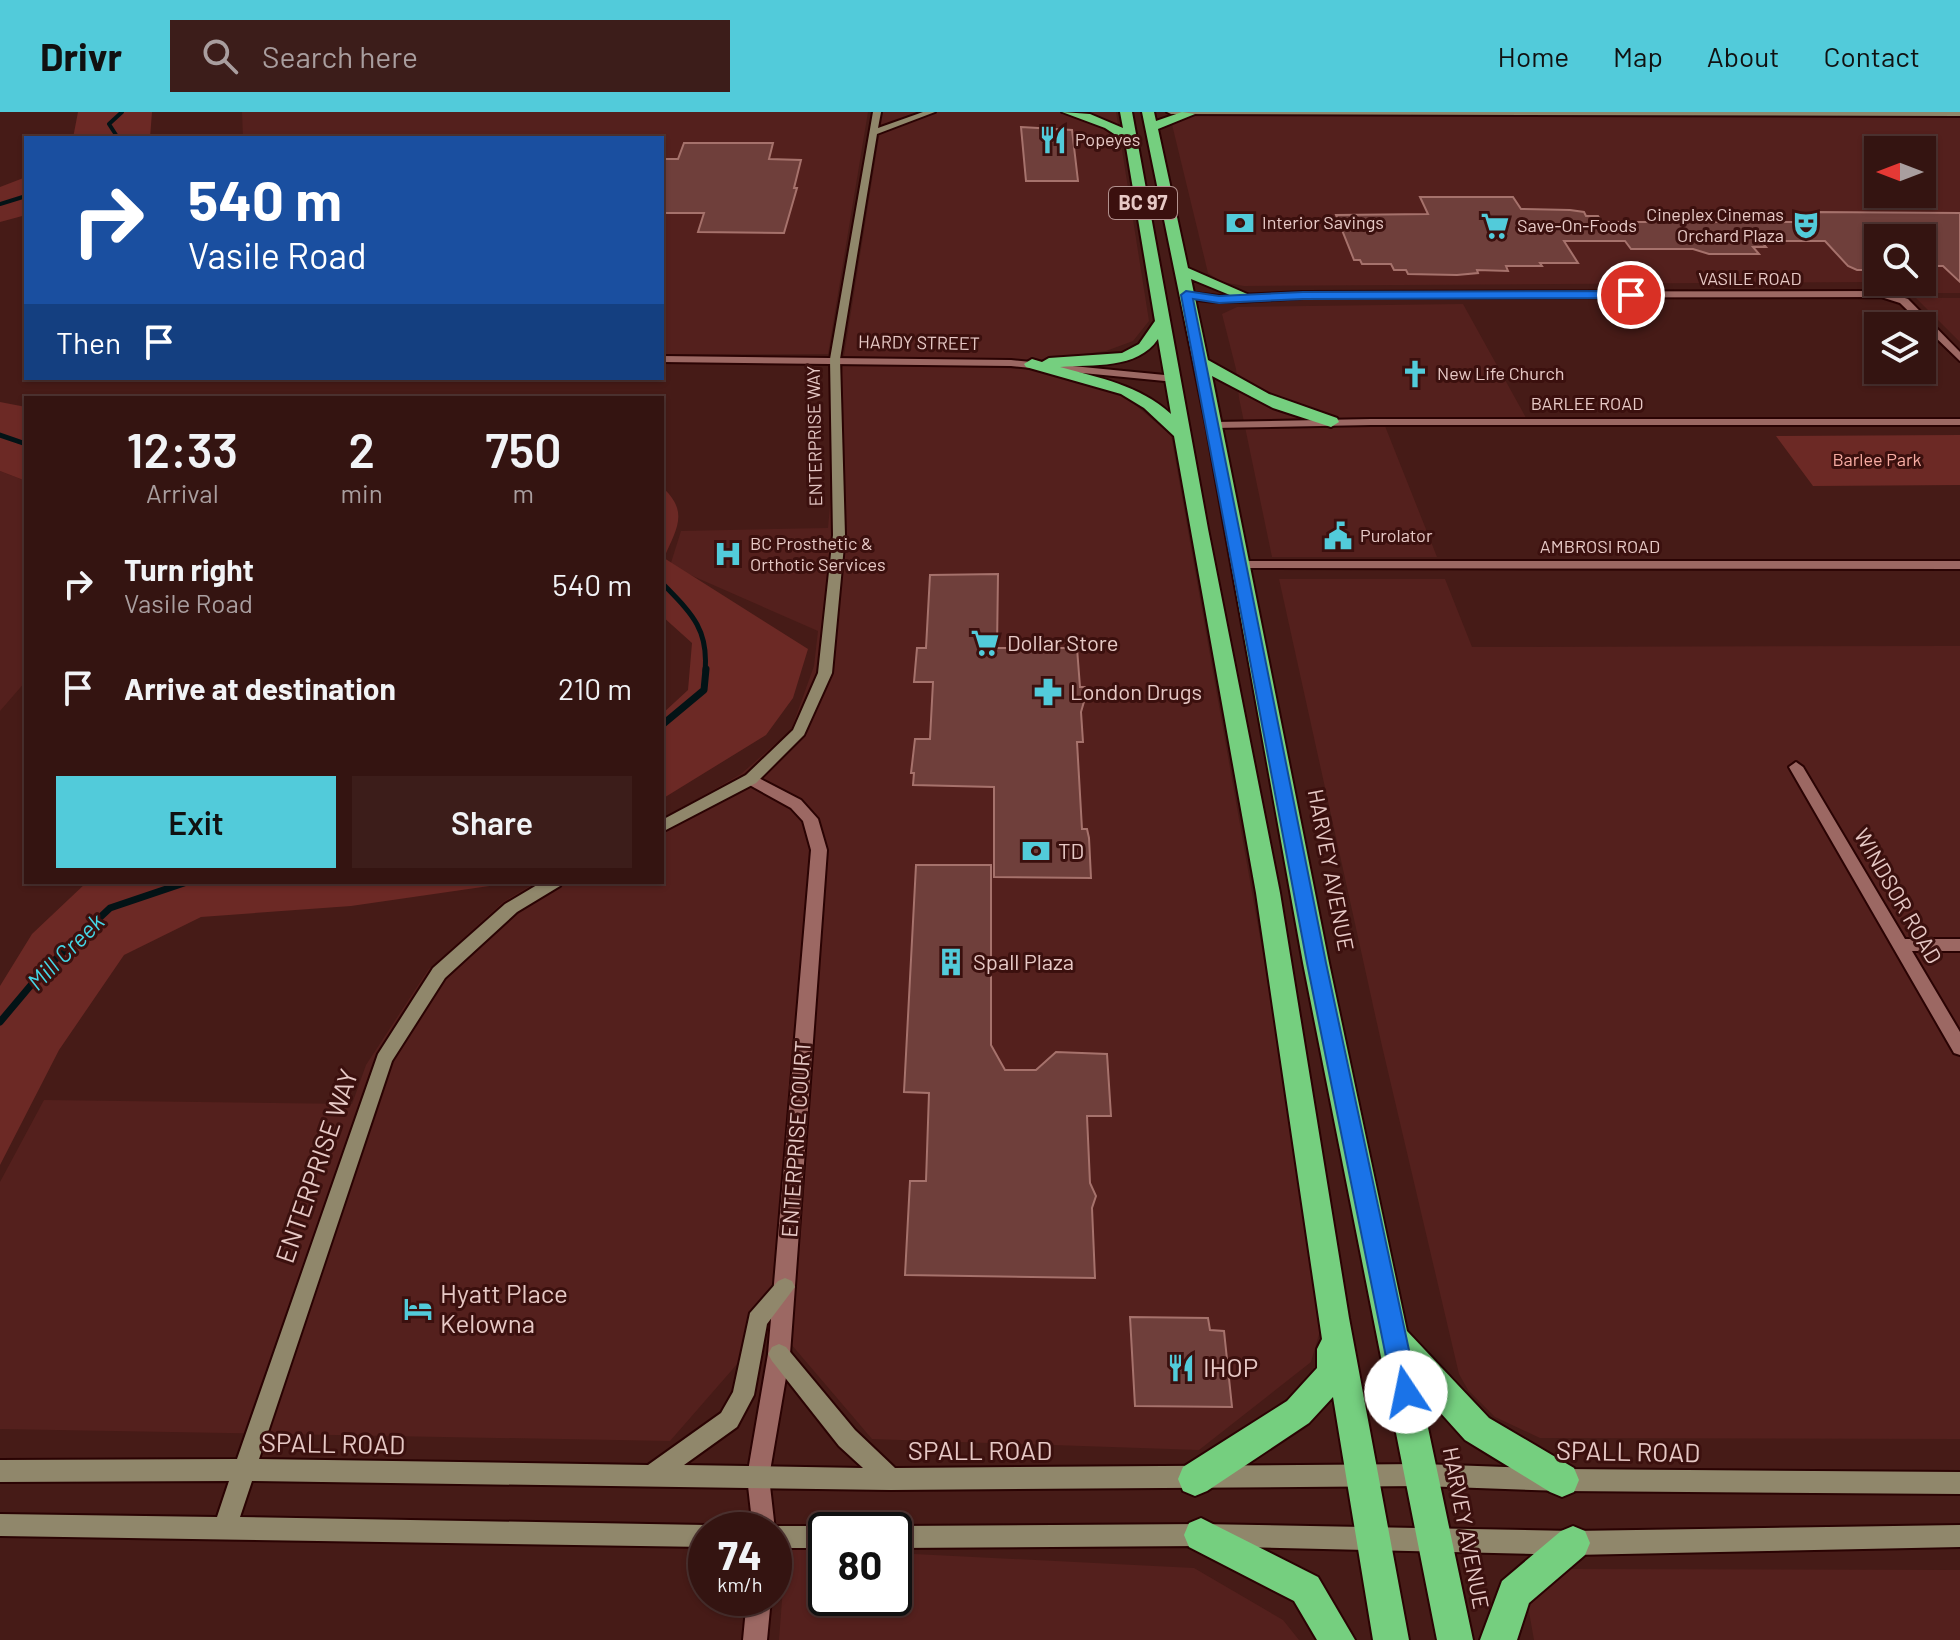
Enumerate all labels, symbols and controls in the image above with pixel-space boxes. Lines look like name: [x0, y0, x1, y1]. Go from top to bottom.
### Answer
search box: [170, 20, 730, 92]
text: Drivr: [40, 33, 122, 79]
icon: search: [198, 34, 242, 78]
text: Search here: [262, 38, 418, 74]
text: Home: [1498, 39, 1569, 73]
text: Map: [1613, 39, 1663, 73]
text: About: [1707, 39, 1779, 73]
text: Contact: [1823, 39, 1920, 73]
restaurant icon: Popeyes: [1038, 125, 1068, 155]
place label: Popeyes: [1075, 128, 1140, 150]
north arrow: [1864, 136, 1936, 208]
map controls: [1864, 136, 1936, 384]
text: 540 m: [188, 165, 342, 232]
icon: right: [56, 168, 160, 272]
road number: BC 97: [1109, 187, 1177, 219]
place label: Cineplex Cinemas Orchard Plaza: [1646, 203, 1784, 246]
bank icon: Interior Savings: [1225, 208, 1255, 238]
theatre icon: Cineplex Cinemas Orchard Plaza: [1791, 210, 1821, 240]
place label: Interior Savings: [1262, 211, 1384, 233]
supermarket icon: Save-On-Foods: [1480, 211, 1510, 241]
place label: Save-On-Foods: [1517, 214, 1637, 236]
button: search: [1864, 224, 1936, 296]
text: Vasile Road: [188, 233, 367, 276]
pin: [1597, 261, 1665, 329]
street label: VASILE ROAD: [1698, 267, 1802, 289]
icon: arrive: [1609, 273, 1653, 317]
button: layers: [1864, 312, 1936, 384]
icon: arrive: [137, 320, 181, 364]
text: Then: [56, 324, 121, 360]
street label: HARDY STREET: [858, 330, 980, 354]
church icon: New Life Church: [1400, 359, 1430, 389]
place label: New Life Church: [1437, 362, 1564, 384]
street label: ENTERPRISE WAY: [802, 366, 826, 506]
street label: BARLEE ROAD: [1531, 392, 1643, 414]
text: 12:33: [127, 420, 238, 478]
text: 2: [348, 420, 375, 478]
text: 750: [485, 420, 561, 478]
park label: Barlee Park: [1832, 448, 1922, 470]
text: Arrival: [146, 477, 219, 508]
text: min: [341, 477, 383, 508]
text: m: [513, 477, 534, 508]
public building icon: Purolator: [1323, 521, 1353, 551]
place label: Purolator: [1360, 524, 1433, 546]
place label: BC Prosthetic & Orthotic Services: [750, 532, 886, 575]
street label: AMBROSI ROAD: [1540, 535, 1660, 557]
hospital icon: BC Prosthetic & Orthotic Services: [713, 539, 743, 569]
text: Turn right: [124, 551, 254, 587]
icon: right: [56, 562, 100, 606]
text: 540 m: [552, 566, 632, 602]
text: Vasile Road: [124, 587, 253, 618]
supermarket icon: Dollar Store: [970, 628, 1000, 658]
place label: Dollar Store: [1007, 629, 1119, 655]
icon: arrive: [56, 666, 100, 710]
text: Arrive at destination: [124, 670, 396, 706]
text: 210 m: [558, 670, 632, 706]
pharmacy icon: London Drugs: [1033, 677, 1063, 707]
place label: London Drugs: [1070, 678, 1202, 704]
button: Exit: [56, 776, 336, 868]
button: Share: [352, 776, 632, 868]
street label: HARVEY AVENUE: [1304, 786, 1360, 953]
street label: WINDSOR ROAD: [1850, 823, 1948, 968]
bank icon: TD: [1021, 836, 1051, 866]
place label: TD: [1058, 837, 1084, 863]
water label: Mill Creek: [20, 906, 110, 995]
building icon: Spall Plaza: [936, 947, 966, 977]
place label: Spall Plaza: [973, 948, 1074, 974]
street label: ENTERPRISE COURT: [775, 1040, 815, 1238]
street label: ENTERPRISE WAY: [268, 1065, 363, 1267]
place label: Hyatt Place Kelowna: [440, 1277, 568, 1338]
hotel icon: Hyatt Place Kelowna: [403, 1294, 433, 1324]
position arrow: [1364, 1350, 1448, 1434]
place label: IHOP: [1203, 1351, 1258, 1382]
restaurant icon: IHOP: [1166, 1353, 1196, 1383]
street label: SPALL ROAD: [261, 1426, 405, 1459]
street label: SPALL ROAD: [908, 1434, 1052, 1465]
street label: SPALL ROAD: [1556, 1434, 1700, 1467]
street label: HARVEY AVENUE: [1439, 1444, 1495, 1611]
speed limit sign: 80: [808, 1512, 912, 1616]
text: 74: [718, 1530, 762, 1578]
text: km/h: [717, 1572, 763, 1596]

